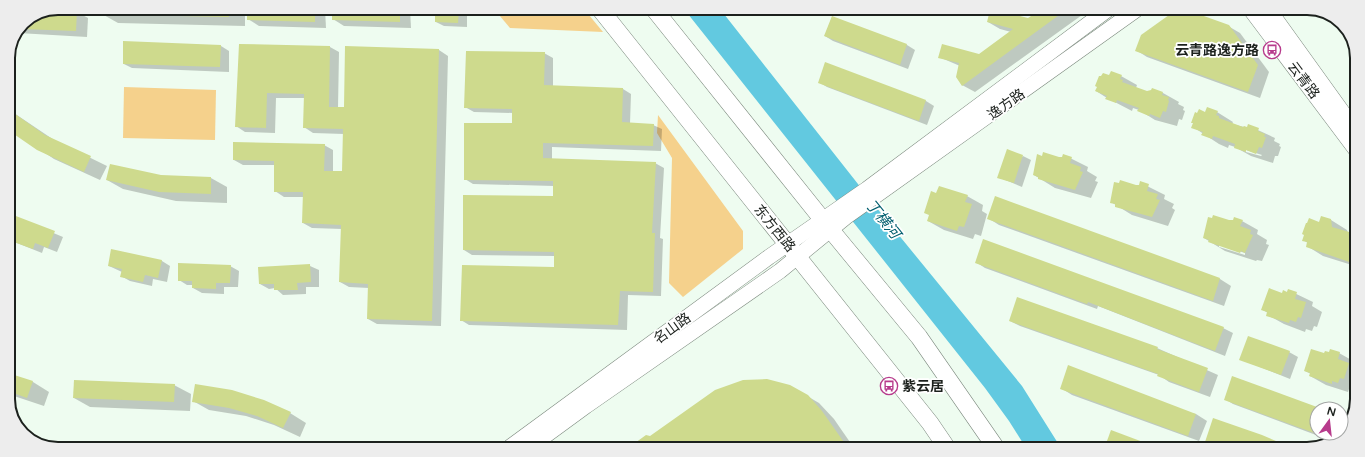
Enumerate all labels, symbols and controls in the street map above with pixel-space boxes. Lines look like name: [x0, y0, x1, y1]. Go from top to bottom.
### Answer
bus stop icon: 云青路逸方路: [1262, 40, 1282, 60]
place label: 云青路逸方路: [1175, 42, 1259, 59]
street label: 云青路: [1284, 58, 1323, 102]
street label: 逸方路: [984, 85, 1028, 123]
water label: 丁横河: [862, 196, 906, 244]
street label: 东方西路: [750, 201, 799, 255]
street label: 名山路: [650, 309, 694, 348]
bus stop icon: 紫云居: [879, 376, 899, 396]
place label: 紫云居: [902, 378, 944, 395]
north arrow: [1309, 401, 1349, 441]
text: N: [1326, 404, 1337, 419]

